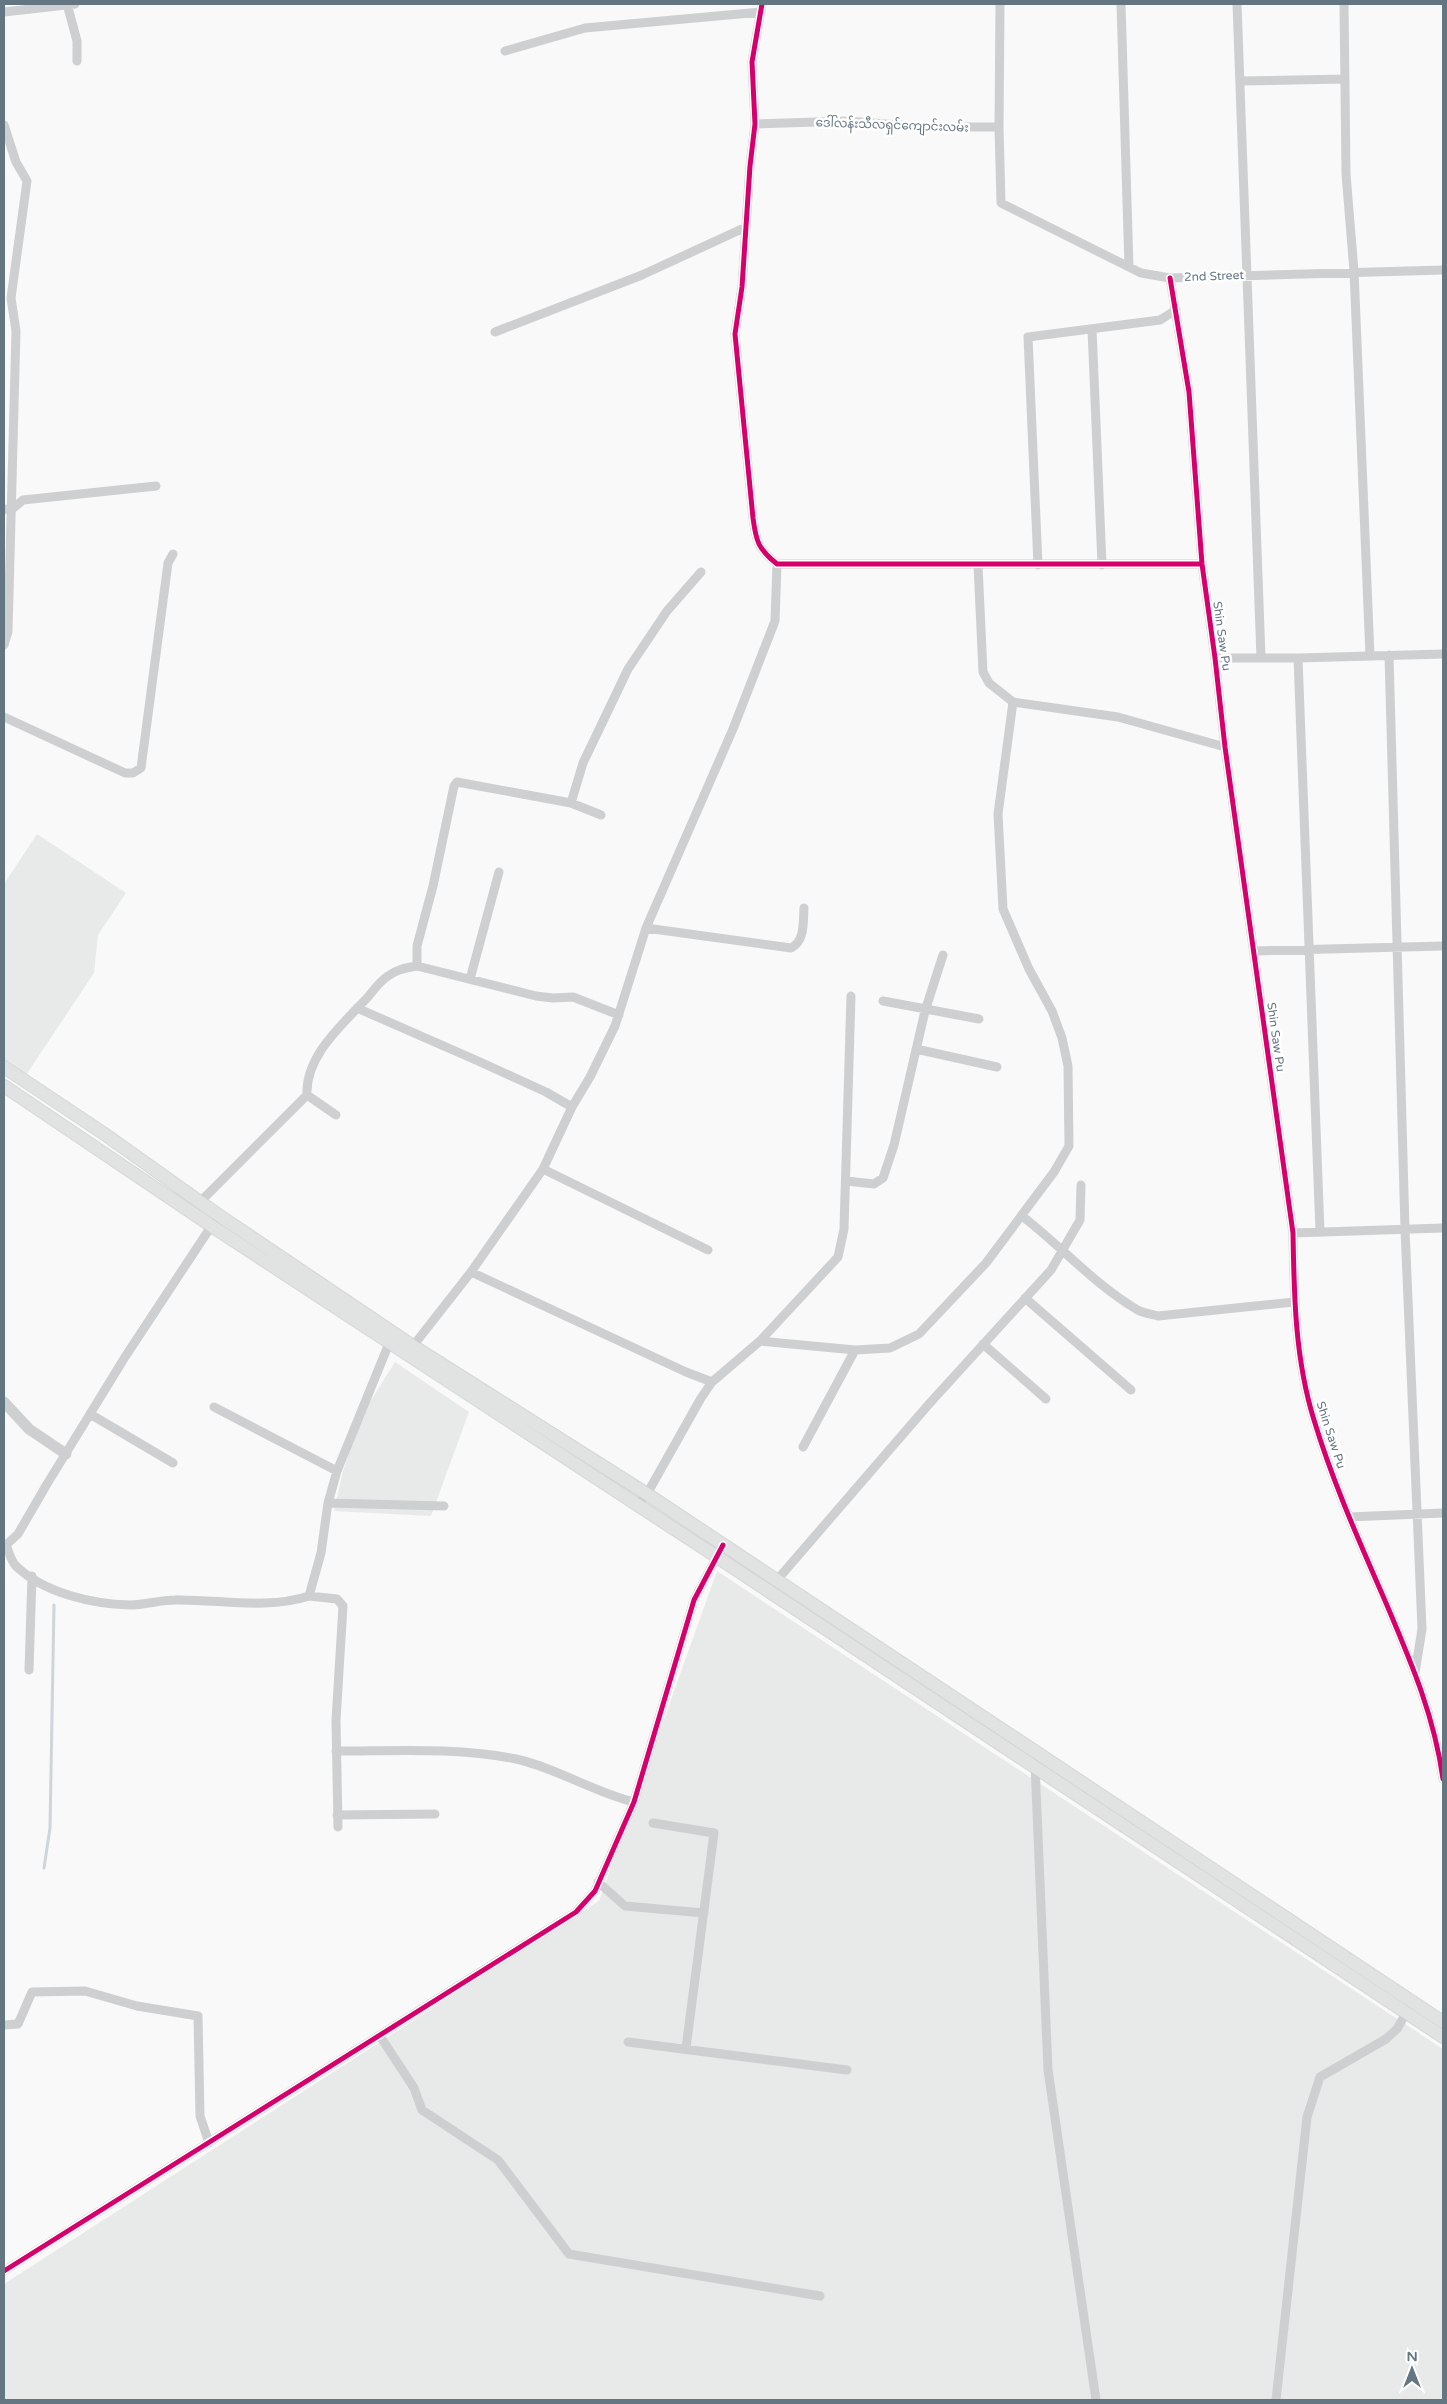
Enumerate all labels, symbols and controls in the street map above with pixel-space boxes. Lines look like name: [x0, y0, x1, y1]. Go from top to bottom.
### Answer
street label: ဒေါ်လန်းသီလရှင်ကျောင်းလမ်း: [815, 113, 969, 138]
street label: 2nd Street: [1184, 268, 1245, 284]
street label: Shin Saw Pu: [1210, 600, 1234, 672]
street label: Shin Saw Pu: [1264, 1001, 1288, 1073]
street label: Shin Saw Pu: [1314, 1400, 1348, 1470]
north arrow: [1387, 2344, 1437, 2394]
text: N: [1406, 2348, 1418, 2365]

